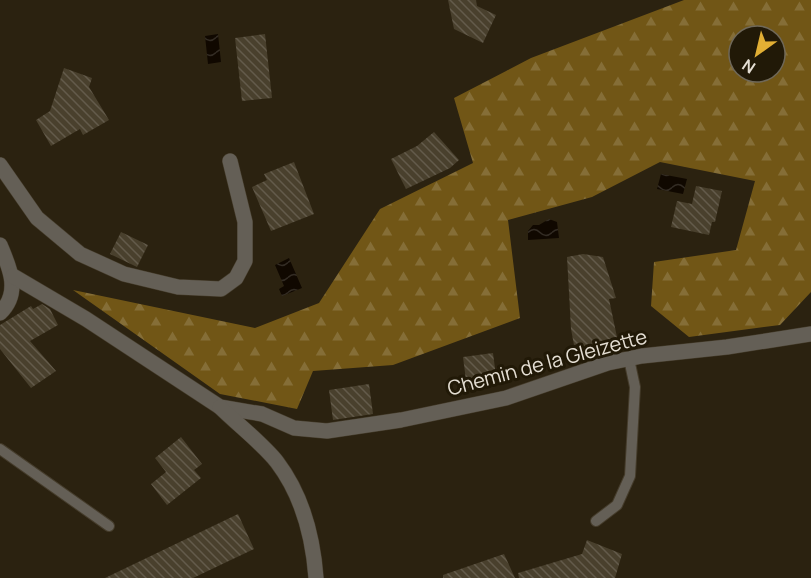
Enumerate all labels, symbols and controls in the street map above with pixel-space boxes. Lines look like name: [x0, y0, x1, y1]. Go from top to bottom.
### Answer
north arrow: [727, 24, 787, 84]
text: N: [738, 54, 760, 79]
street label: Chemin de la Gleizette: [444, 322, 650, 402]

